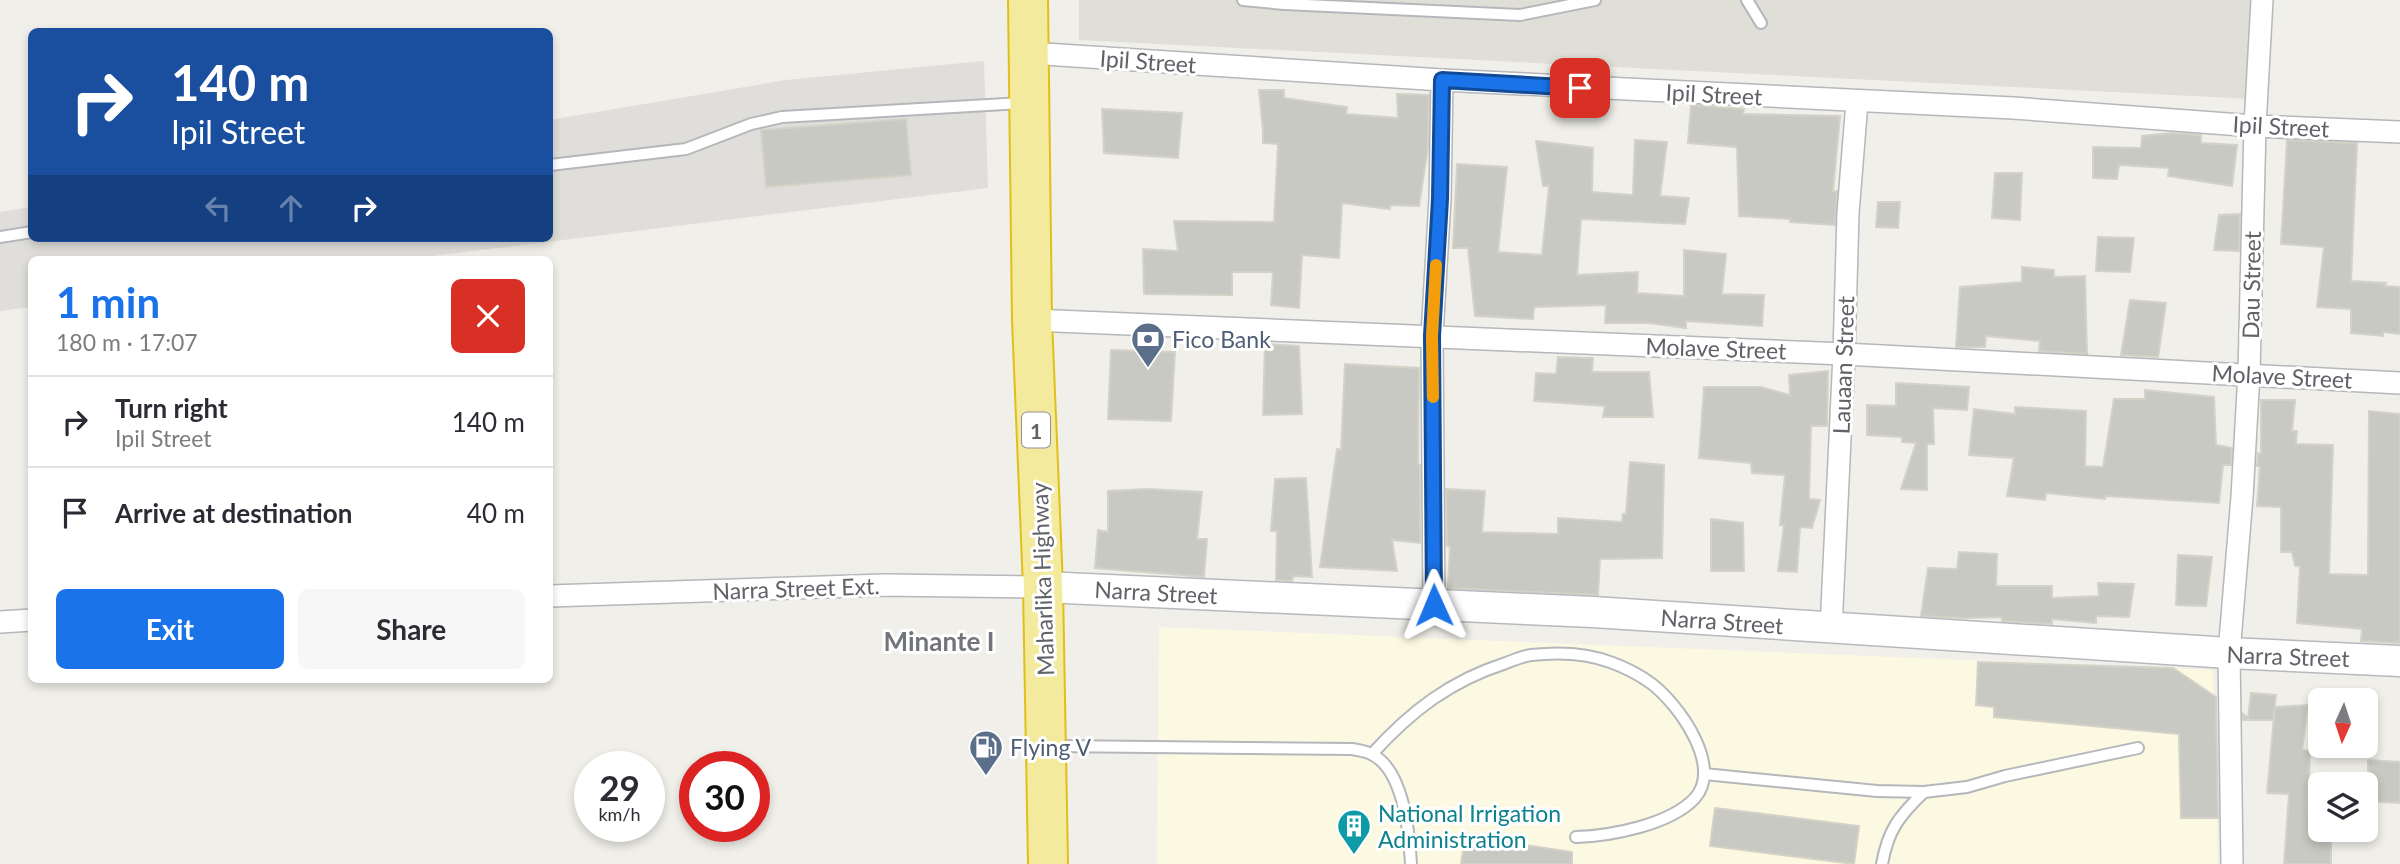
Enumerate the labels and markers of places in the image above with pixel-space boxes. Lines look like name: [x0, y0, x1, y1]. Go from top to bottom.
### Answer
pin: [1550, 58, 1610, 118]
bank icon: Fico Bank: [1129, 320, 1167, 369]
place label: Fico Bank: [1172, 325, 1271, 353]
fuel station icon: Flying V: [967, 728, 1005, 777]
place label: Flying V: [1010, 733, 1091, 761]
place label: National Irrigation Administration: [1378, 799, 1561, 853]
building icon: National Irrigation Administration: [1335, 807, 1373, 856]

